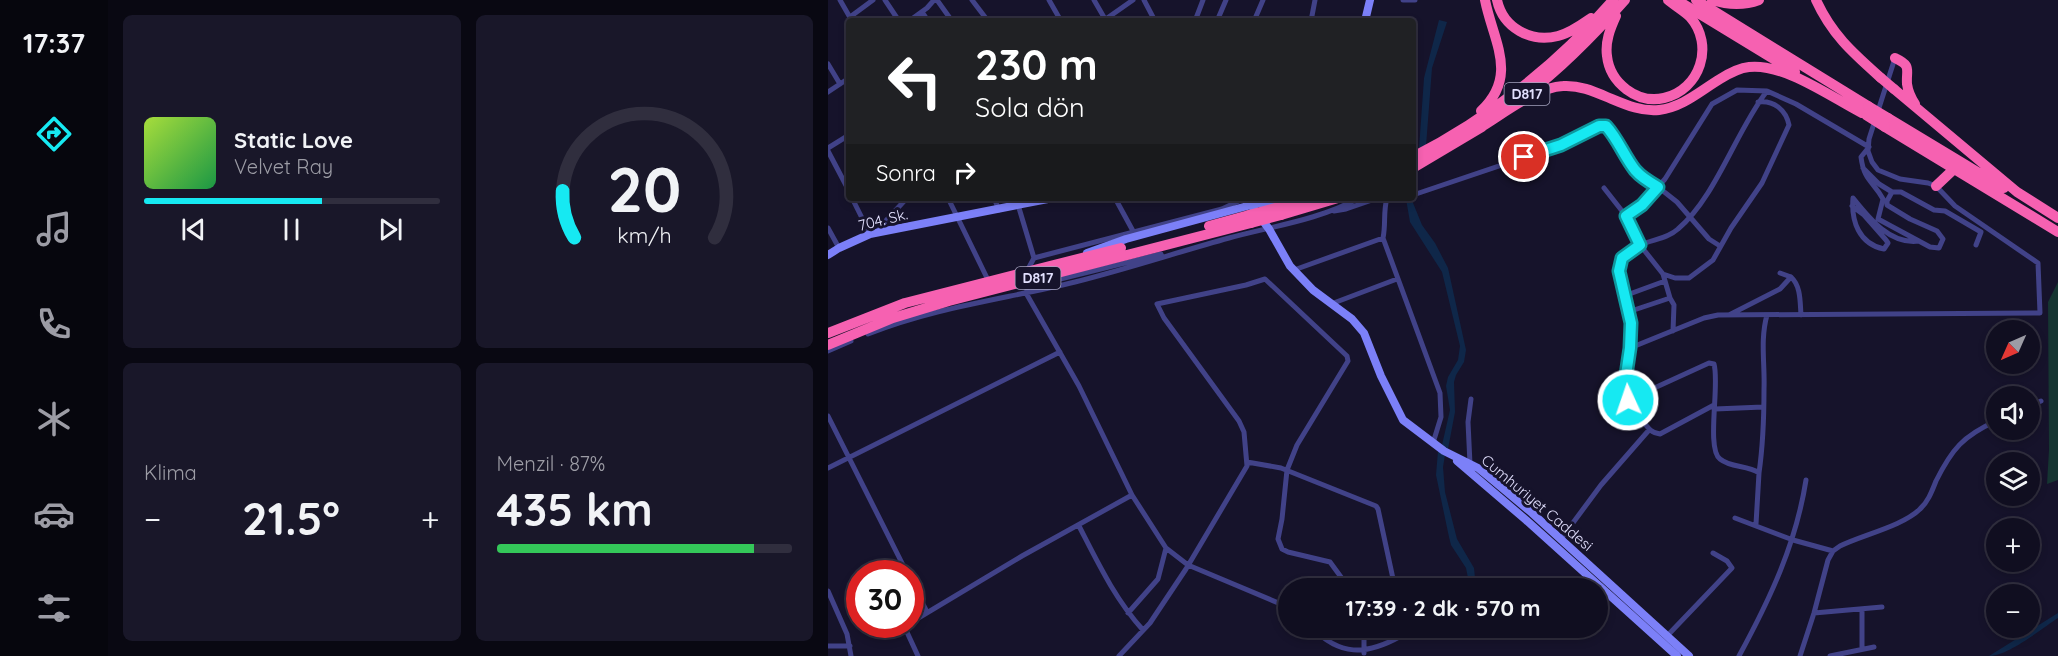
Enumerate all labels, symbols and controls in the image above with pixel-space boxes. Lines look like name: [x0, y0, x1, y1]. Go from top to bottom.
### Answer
text: 17:37: [23, 26, 85, 60]
text: 230 m: [975, 38, 1098, 91]
icon: left: [876, 42, 954, 120]
road number: D817: [1504, 83, 1550, 105]
text: Sola dön: [975, 90, 1085, 124]
icon: directions: [33, 113, 75, 155]
text: Static Love: [234, 126, 353, 154]
pin: [1498, 131, 1549, 182]
icon: arrive: [1507, 140, 1540, 173]
text: 20: [607, 151, 681, 229]
text: Velvet Ray: [234, 154, 333, 179]
icon: right: [948, 156, 981, 189]
text: Sonra: [876, 159, 936, 187]
street label: 704. Sk.: [856, 204, 910, 235]
icon: music: [33, 208, 75, 250]
icon: previous: [177, 213, 210, 246]
icon: pause: [275, 213, 308, 246]
icon: next: [374, 213, 407, 246]
text: km/h: [617, 223, 671, 249]
road number: D817: [1016, 267, 1060, 289]
icon: phone: [33, 303, 75, 345]
north arrow: [1986, 320, 2040, 374]
map controls: [1986, 320, 2040, 638]
position arrow: [1596, 368, 1660, 432]
button: sound: [1986, 386, 2040, 440]
icon: climate: [33, 398, 75, 440]
street label: Cumhuriyet Caddesi: [1478, 450, 1597, 555]
text: Menzil · 87%: [497, 451, 605, 476]
button: layers: [1986, 452, 2040, 506]
text: Klima: [144, 460, 197, 485]
text: 435 km: [497, 481, 653, 537]
text: 21.5°: [242, 490, 340, 546]
icon: car: [33, 493, 75, 535]
text: −: [144, 498, 161, 539]
text: +: [421, 498, 439, 539]
button: +: [1986, 518, 2040, 572]
speed limit sign: 30: [846, 560, 924, 638]
button: −: [1986, 584, 2040, 638]
icon: filters: [33, 587, 75, 629]
text: 17:39 · 2 dk · 570 m: [1345, 594, 1541, 622]

